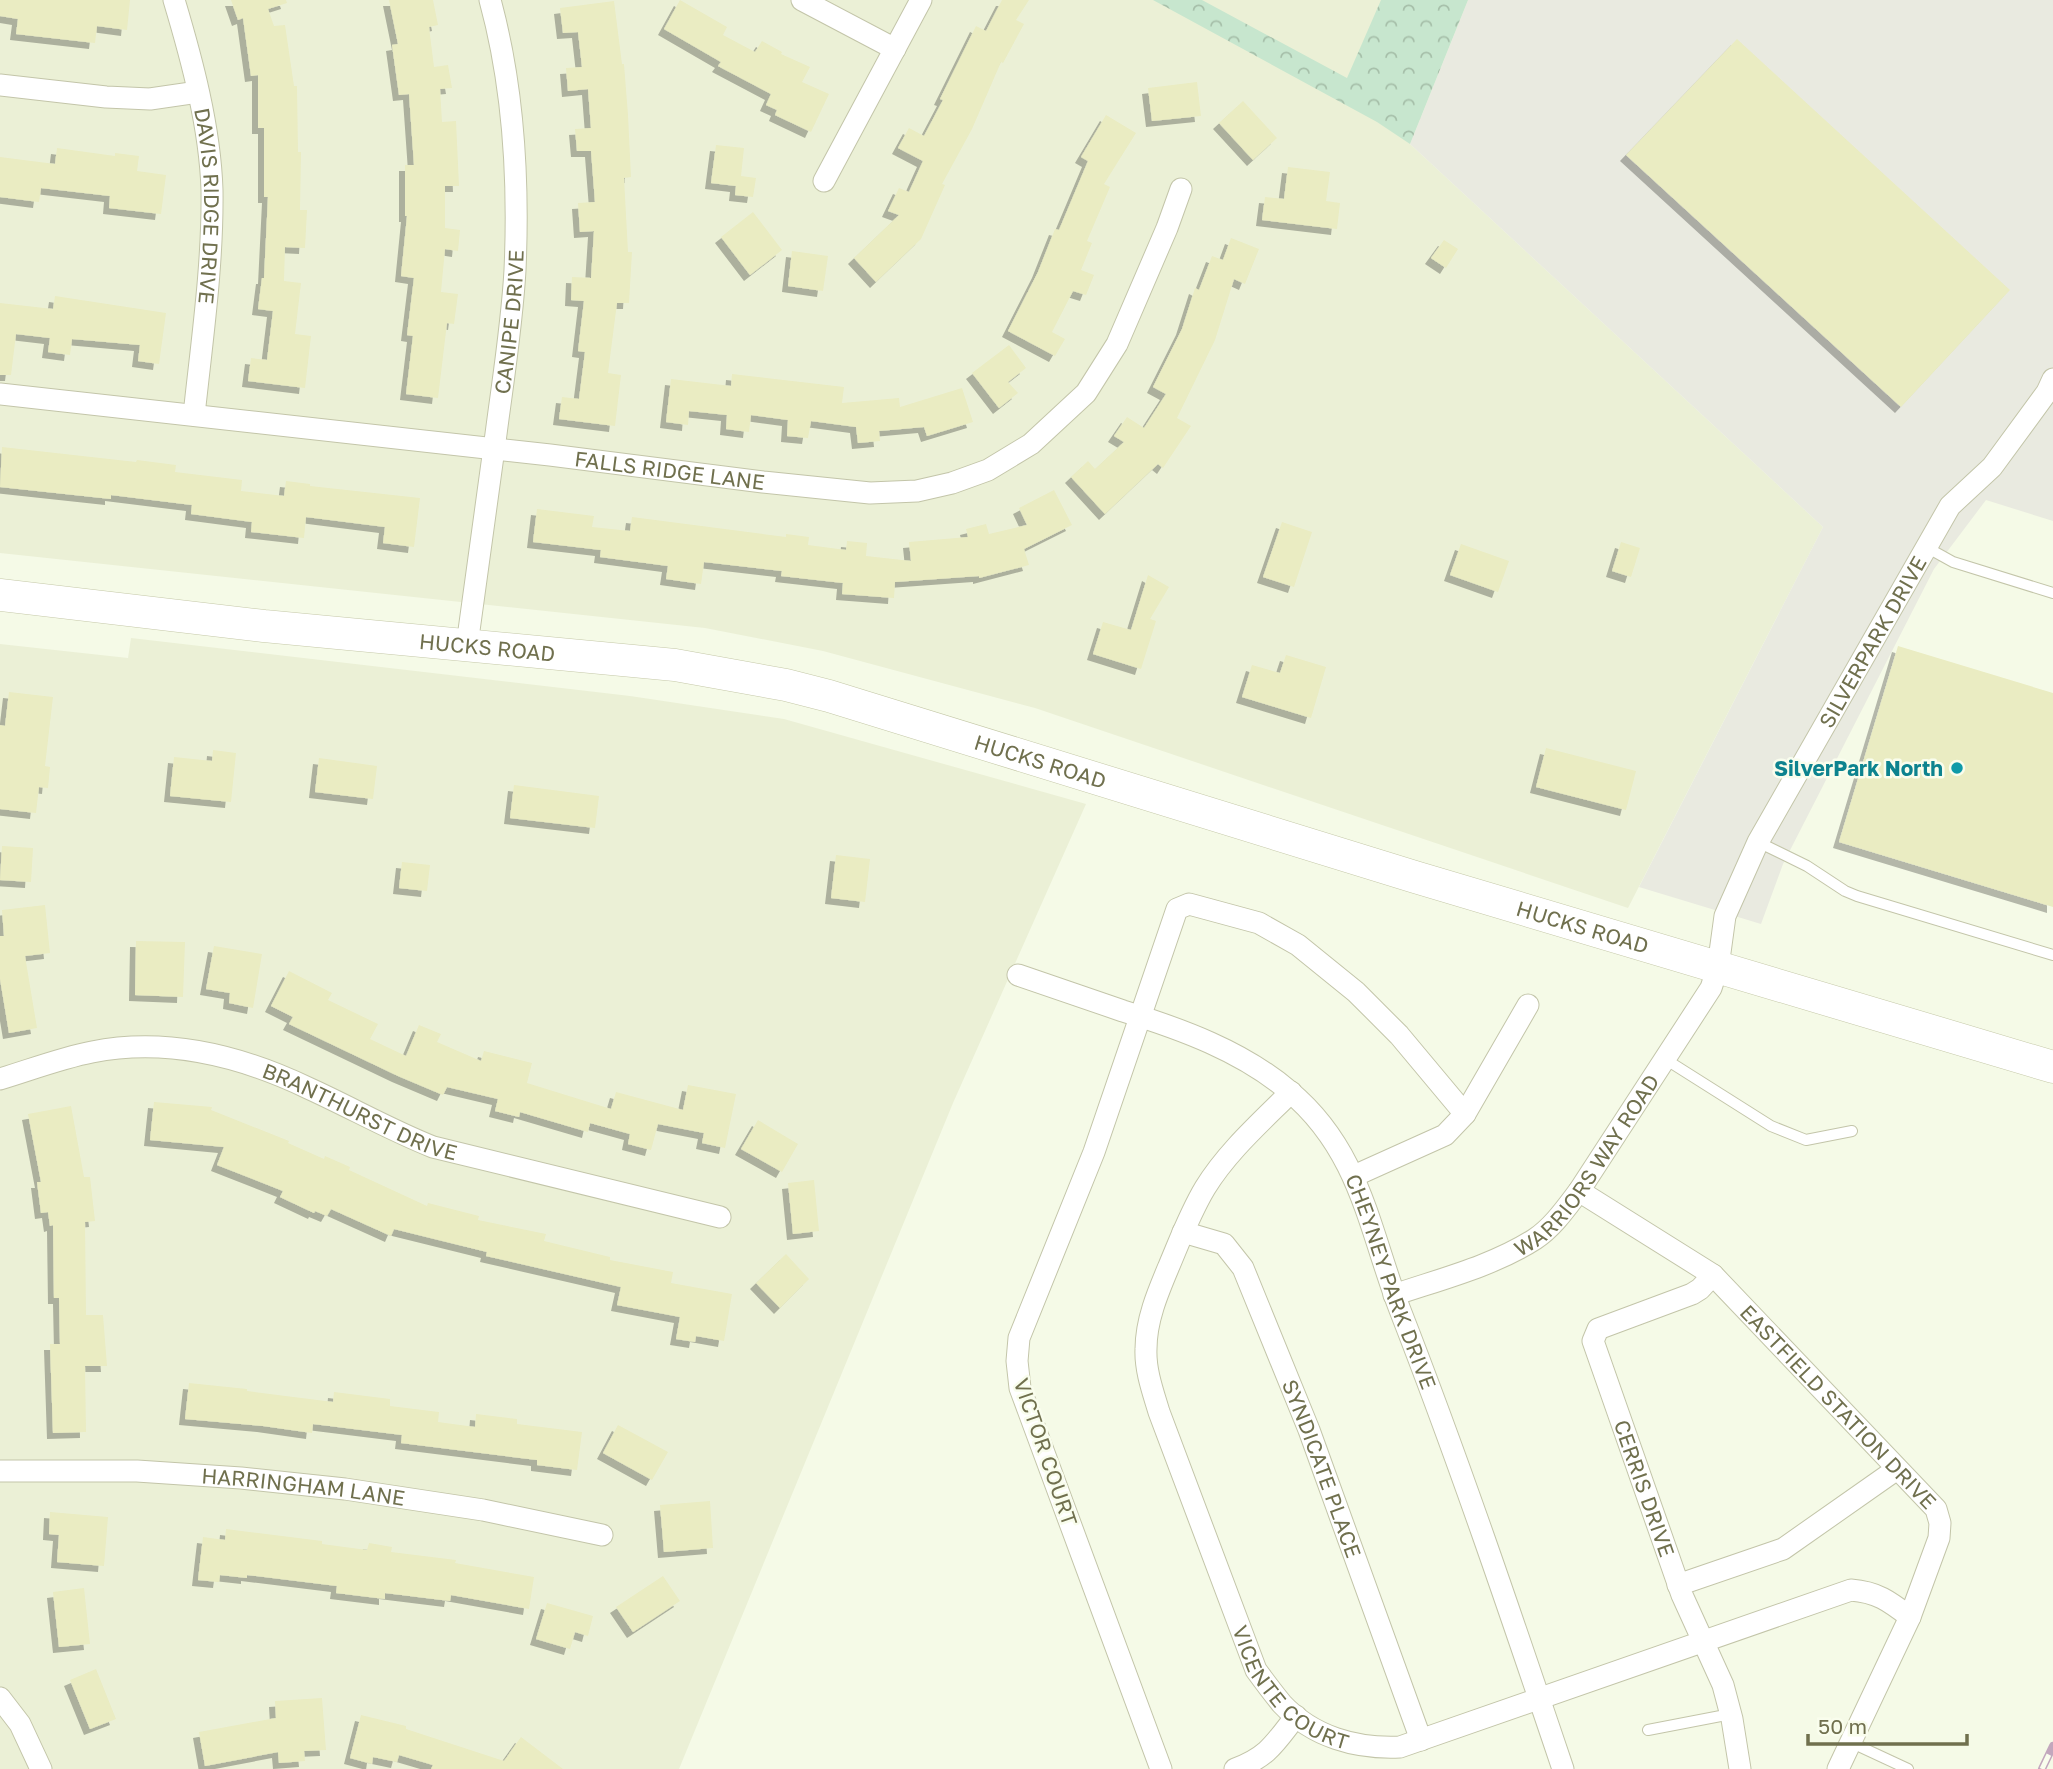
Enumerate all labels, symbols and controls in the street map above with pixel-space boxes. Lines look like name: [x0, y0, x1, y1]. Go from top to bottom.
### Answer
street label: DAVIS RIDGE DRIVE: [189, 106, 225, 305]
street label: CANIPE DRIVE: [489, 249, 529, 396]
street label: FALLS RIDGE LANE: [573, 445, 766, 495]
street label: SILVERPARK DRIVE: [1813, 551, 1932, 732]
street label: HUCKS ROAD: [418, 628, 556, 667]
street label: HUCKS ROAD: [971, 729, 1109, 794]
place label: SilverPark North: [1774, 755, 1943, 781]
marker: SilverPark North: [1949, 760, 1965, 776]
street label: HUCKS ROAD: [1513, 895, 1652, 959]
street label: BRANTHURST DRIVE: [259, 1057, 460, 1165]
street label: WARRIORS WAY ROAD: [1509, 1069, 1664, 1262]
street label: CHEYNEY PARK DRIVE: [1340, 1170, 1442, 1393]
street label: EASTFIELD STATION DRIVE: [1735, 1299, 1942, 1514]
street label: VICTOR COURT: [1009, 1375, 1083, 1529]
street label: SYNDICATE PLACE: [1277, 1376, 1367, 1561]
street label: CERRIS DRIVE: [1609, 1416, 1681, 1560]
street label: HARRINGHAM LANE: [201, 1462, 407, 1511]
street label: VICENTE COURT: [1227, 1622, 1352, 1755]
scale bar: [1808, 1702, 1967, 1746]
text: 50 m: [1818, 1713, 1867, 1739]

